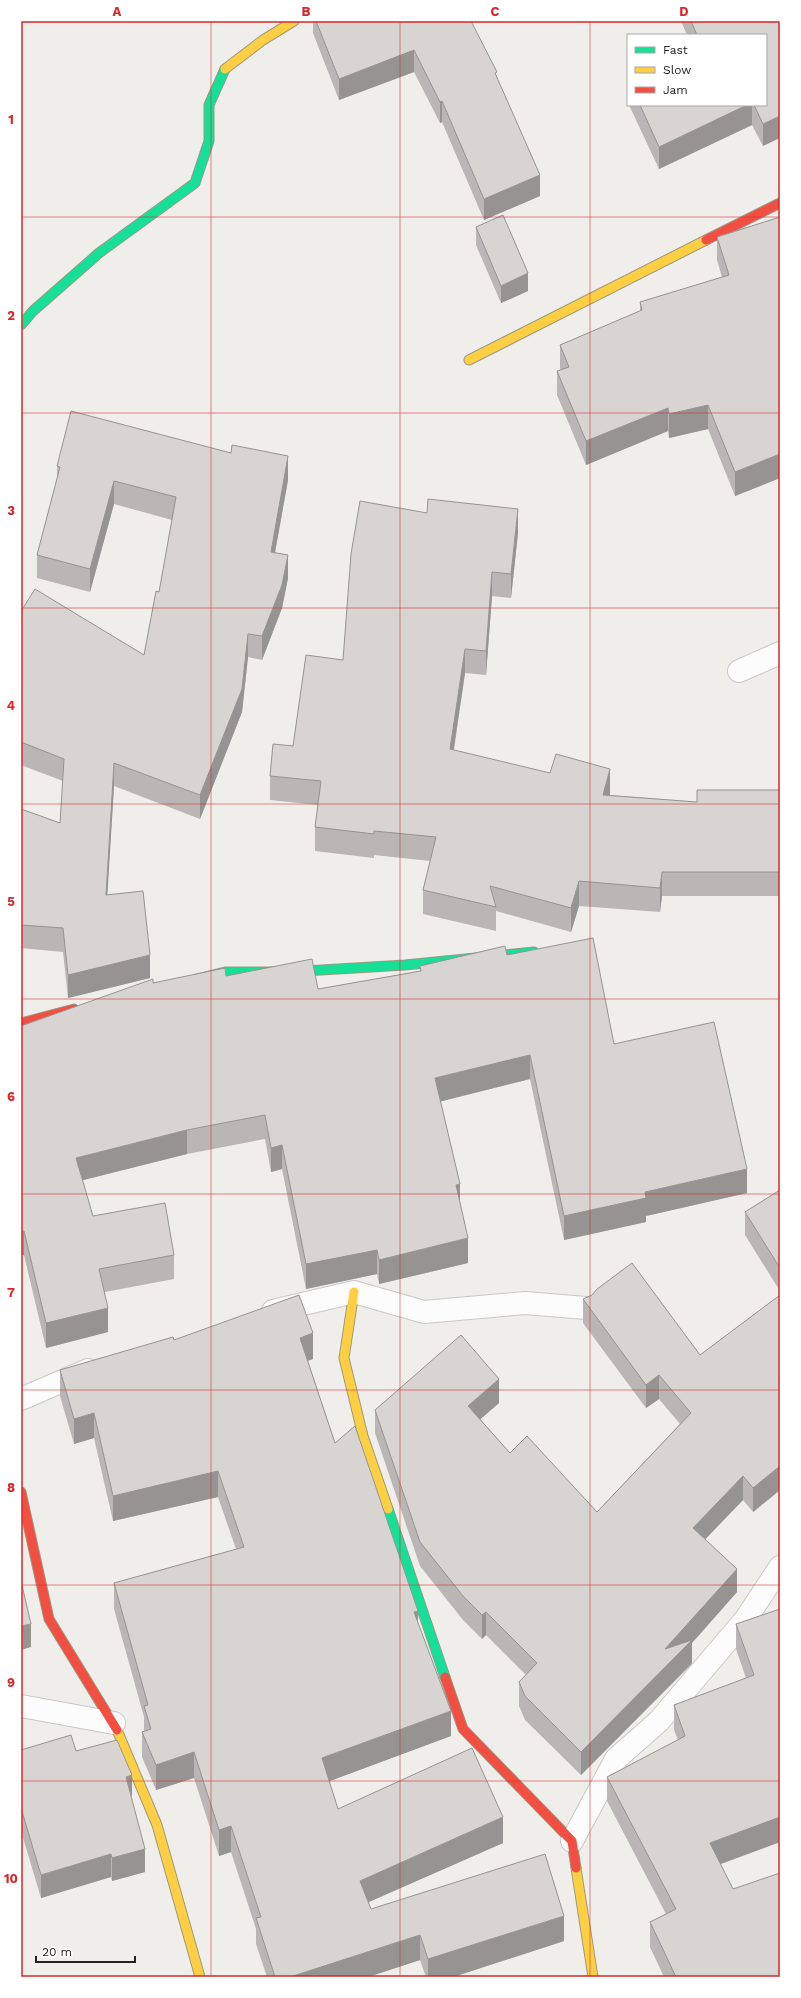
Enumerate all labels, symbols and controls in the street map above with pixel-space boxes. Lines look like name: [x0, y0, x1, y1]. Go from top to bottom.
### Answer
text: A: [113, 4, 122, 19]
text: B: [302, 4, 311, 19]
text: C: [491, 4, 500, 19]
text: D: [679, 4, 689, 19]
legend: [627, 34, 767, 106]
text: Fast: [663, 43, 688, 57]
text: Slow: [663, 63, 691, 77]
text: Jam: [663, 83, 688, 97]
text: 1: [8, 112, 14, 127]
text: 2: [7, 308, 15, 323]
text: 3: [7, 503, 15, 518]
text: 4: [7, 698, 16, 713]
text: 5: [7, 894, 15, 909]
text: 6: [7, 1089, 15, 1104]
text: 7: [7, 1285, 15, 1300]
text: 8: [7, 1480, 15, 1495]
text: 9: [7, 1675, 15, 1690]
text: 10: [4, 1871, 18, 1886]
scale bar: [36, 1938, 135, 1964]
text: 20 m: [42, 1945, 72, 1959]

